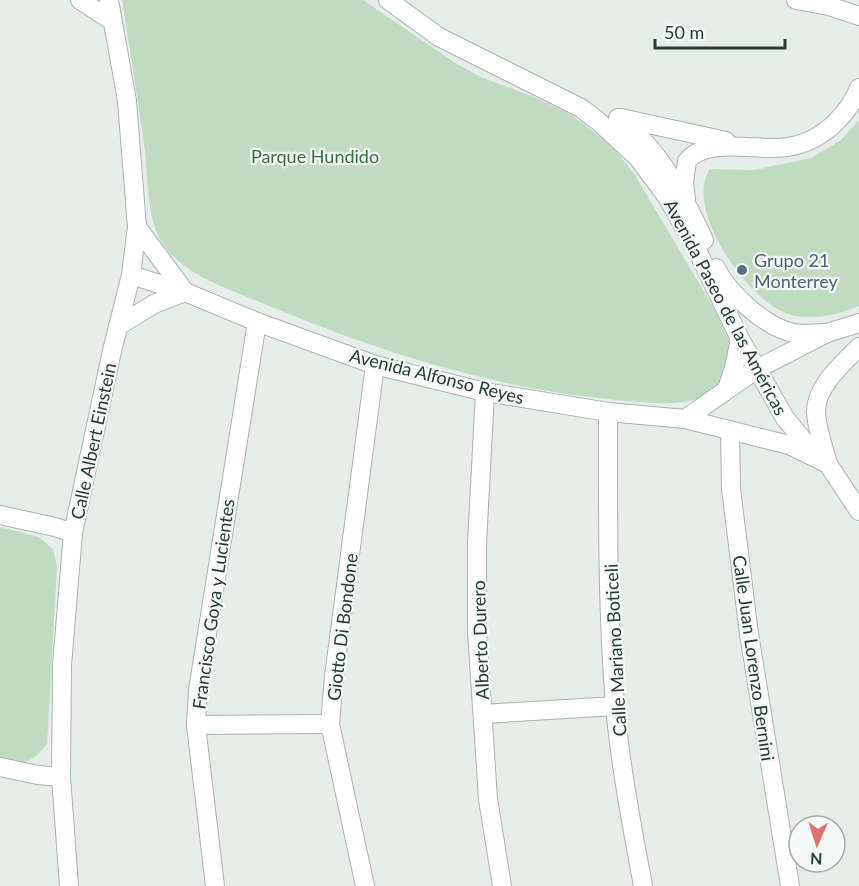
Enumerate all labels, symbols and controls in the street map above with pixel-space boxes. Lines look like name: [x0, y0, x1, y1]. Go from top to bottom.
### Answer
scale bar: [655, 12, 786, 50]
text: 50 m: [664, 21, 704, 43]
park label: Parque Hundido: [251, 145, 379, 167]
street label: Avenida Paseo de las Américas: [660, 195, 792, 419]
place label: Grupo 21 Monterrey: [754, 249, 838, 292]
marker: Grupo 21 Monterrey: [735, 263, 749, 277]
street label: Avenida Alfonso Reyes: [348, 344, 527, 408]
street label: Calle Albert Einstein: [66, 361, 120, 521]
street label: Francisco Goya y Lucientes: [187, 497, 239, 711]
street label: Giotto Di Bondone: [322, 552, 362, 702]
street label: Calle Juan Lorenzo Bernini: [729, 554, 779, 762]
street label: Calle Mariano Boticeli: [599, 563, 631, 737]
street label: Alberto Durero: [467, 580, 493, 700]
north arrow: [787, 814, 847, 874]
text: N: [810, 850, 823, 869]

